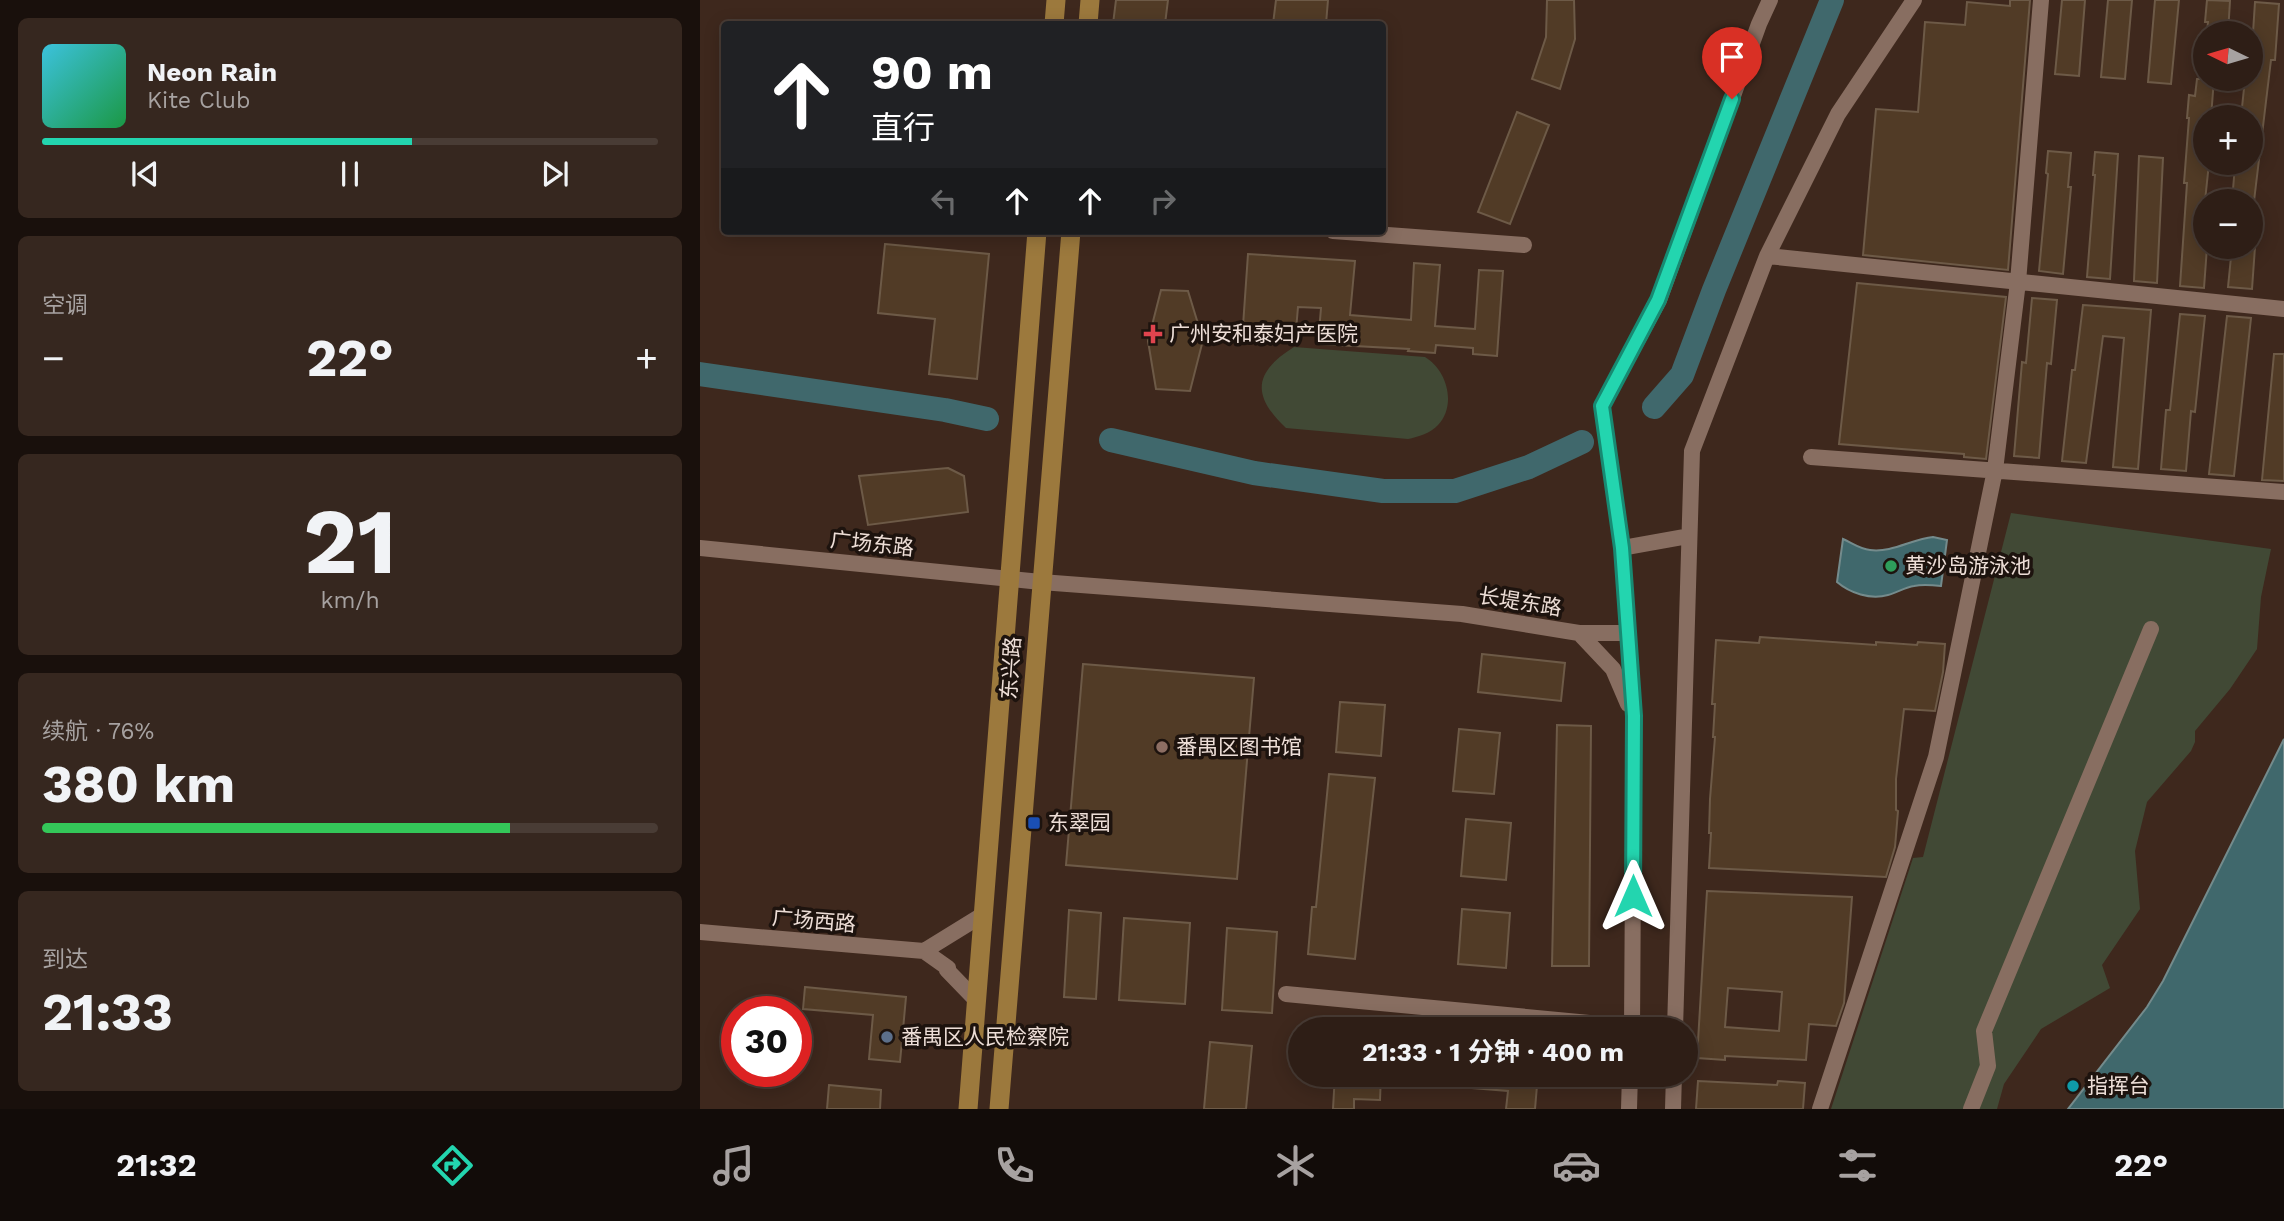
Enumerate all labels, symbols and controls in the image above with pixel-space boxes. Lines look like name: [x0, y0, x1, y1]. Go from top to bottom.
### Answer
north arrow: [2193, 21, 2263, 91]
map controls: [2193, 21, 2263, 259]
pin: [1702, 27, 1762, 99]
icon: arrive: [1713, 38, 1751, 76]
text: 90 m: [871, 43, 993, 101]
icon: ahead: [756, 49, 847, 140]
text: Neon Rain: [147, 57, 277, 87]
text: Kite Club: [147, 87, 250, 114]
button: +: [2193, 105, 2263, 175]
text: 直行: [871, 109, 935, 147]
icon: previous: [126, 155, 164, 193]
icon: pause: [331, 155, 369, 193]
icon: next: [536, 155, 574, 193]
icon: left: [925, 182, 963, 220]
icon: ahead: [998, 182, 1036, 220]
icon: ahead: [1071, 182, 1109, 220]
icon: right: [1144, 182, 1182, 220]
button: −: [2193, 189, 2263, 259]
text: 空调: [42, 292, 88, 319]
place label: 广州安和泰妇产医院: [1169, 321, 1358, 346]
marker: 广州安和泰妇产医院: [1143, 324, 1163, 344]
text: 22°: [306, 328, 394, 389]
text: −: [42, 336, 65, 380]
text: +: [635, 336, 658, 380]
text: 21: [303, 488, 397, 595]
street label: 广场东路: [829, 527, 915, 560]
place label: 黄沙岛游泳池: [1905, 553, 2031, 578]
marker: 黄沙岛游泳池: [1883, 558, 1899, 574]
street label: 长堤东路: [1477, 583, 1564, 620]
text: km/h: [320, 587, 380, 614]
street label: 东兴路: [996, 636, 1025, 700]
text: 续航 · 76%: [42, 718, 154, 745]
place label: 番禺区图书馆: [1176, 734, 1302, 759]
marker: 番禺区图书馆: [1154, 739, 1170, 755]
text: 380 km: [42, 754, 235, 815]
place label: 东翠园: [1048, 810, 1111, 835]
marker: 东翠园: [1026, 815, 1042, 831]
position arrow: [1596, 859, 1670, 933]
street label: 广场西路: [771, 904, 857, 937]
text: 到达: [42, 946, 88, 973]
text: 21:33: [42, 982, 173, 1043]
speed limit sign: 30: [721, 996, 812, 1087]
place label: 番禺区人民检察院: [901, 1024, 1069, 1049]
marker: 番禺区人民检察院: [879, 1029, 895, 1045]
text: 21:33 · 1 分钟 · 400 m: [1362, 1037, 1624, 1067]
place label: 指挥台: [2087, 1073, 2150, 1098]
marker: 指挥台: [2065, 1078, 2081, 1094]
icon: directions: [428, 1141, 477, 1190]
icon: music: [709, 1141, 758, 1190]
icon: phone: [990, 1141, 1039, 1190]
icon: climate: [1271, 1141, 1320, 1190]
icon: car: [1552, 1141, 1601, 1190]
icon: filters: [1833, 1141, 1882, 1190]
text: 21:32: [116, 1146, 197, 1184]
text: 22°: [2114, 1146, 2168, 1184]

